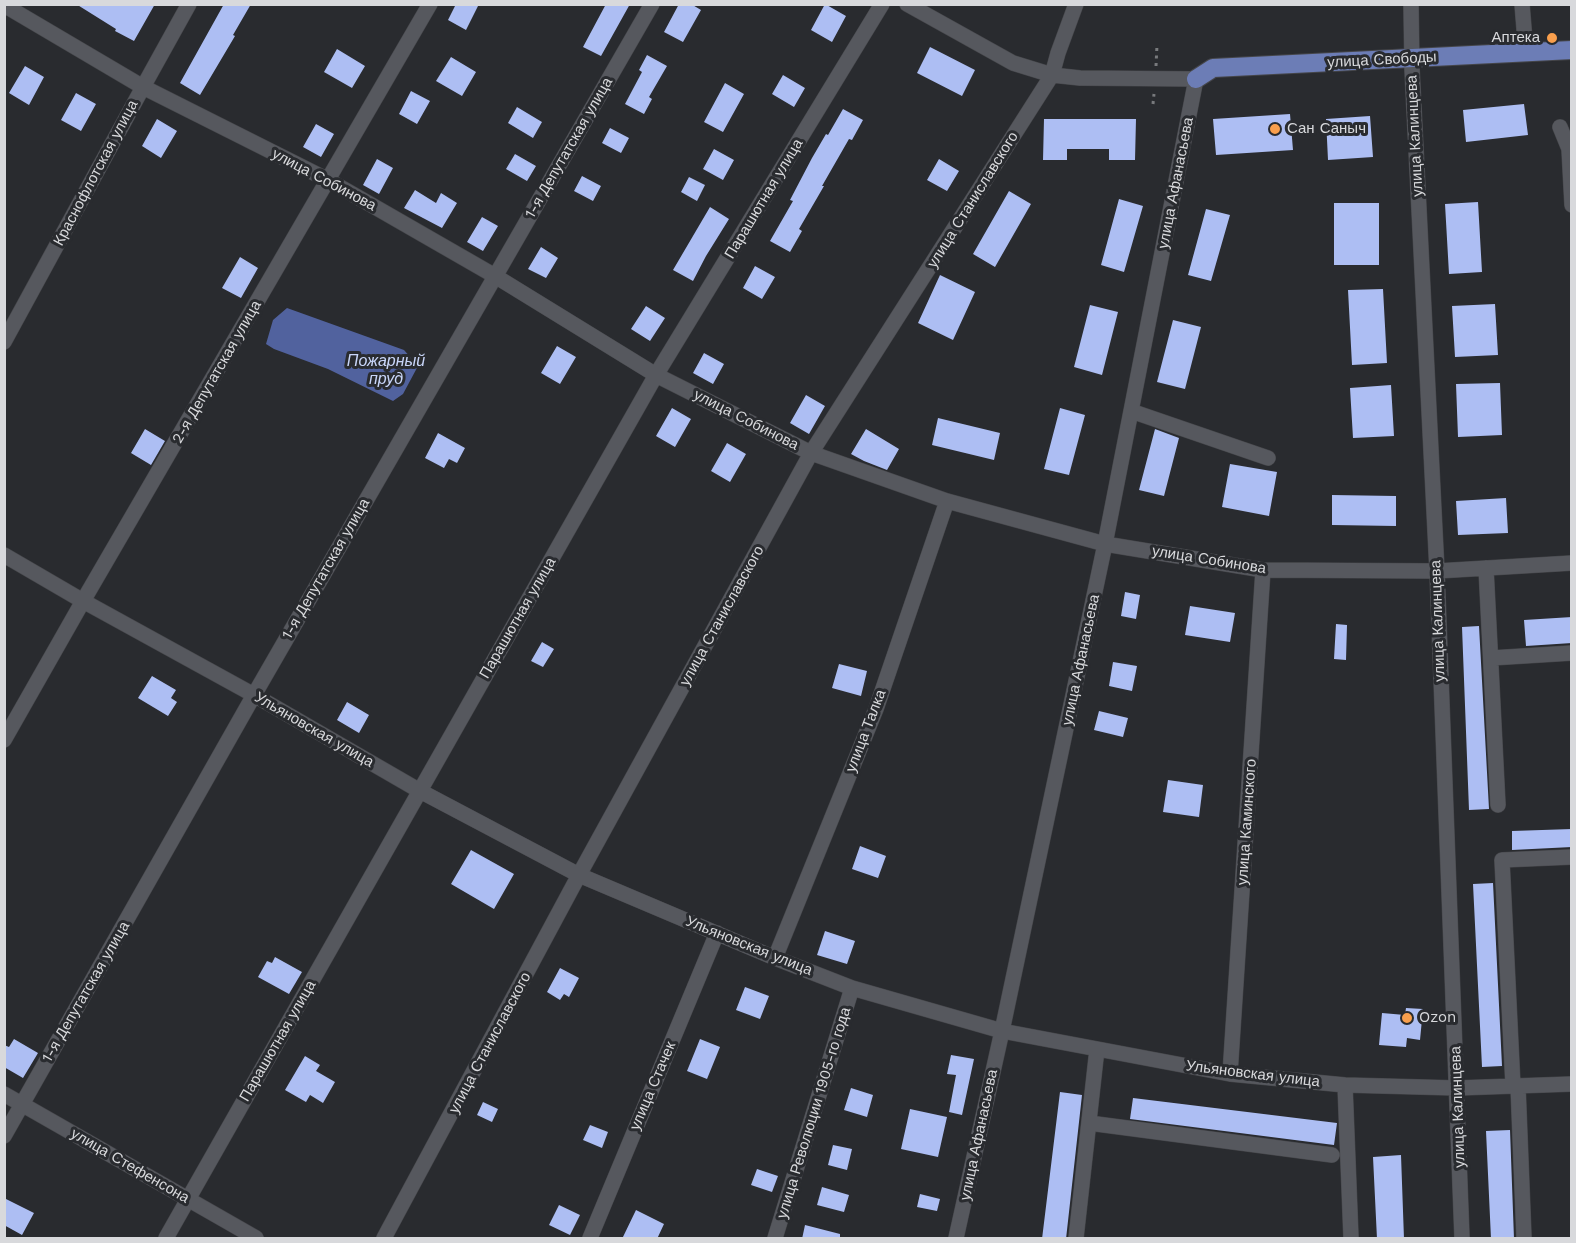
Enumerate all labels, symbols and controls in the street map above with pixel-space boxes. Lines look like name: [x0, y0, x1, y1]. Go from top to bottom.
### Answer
place label: Аптека: [1492, 29, 1540, 47]
marker: Аптека: [1545, 31, 1559, 45]
street label: улица Свободы: [1327, 48, 1437, 72]
street label: 1-я Депутатская улица: [521, 74, 617, 222]
street label: улица Калинцева: [1403, 75, 1427, 197]
street label: Краснофлотская улица: [50, 97, 142, 249]
street label: улица Афанасьева: [1154, 116, 1198, 250]
place label: Сан Саныч: [1287, 120, 1366, 138]
marker: Сан Саныч: [1268, 122, 1282, 136]
street label: улица Станиславского: [924, 129, 1022, 271]
street label: Парашютная улица: [721, 136, 807, 262]
street label: улица Собинова: [269, 145, 379, 215]
street label: 2-я Депутатская улица: [169, 297, 265, 447]
water label: Пожарный пруд: [347, 351, 425, 389]
street label: улица Собинова: [691, 386, 801, 454]
street label: 1-я Депутатская улица: [278, 495, 374, 643]
street label: улица Собинова: [1151, 542, 1267, 578]
street label: улица Станиславского: [676, 543, 768, 689]
street label: Парашютная улица: [476, 554, 560, 682]
street label: улица Калинцева: [1427, 560, 1449, 682]
street label: улица Афанасьева: [1058, 593, 1104, 727]
street label: улица Талка: [842, 687, 890, 775]
street label: Ульяновская улица: [251, 688, 377, 772]
street label: улица Каминского: [1234, 758, 1260, 886]
street label: Ульяновская улица: [683, 912, 815, 980]
street label: 1-я Депутатская улица: [38, 918, 134, 1066]
street label: улица Станиславского: [445, 969, 535, 1117]
street label: Парашютная улица: [236, 977, 320, 1105]
street label: улица Революции 1905-го года: [773, 1005, 855, 1221]
place label: Ozon: [1419, 1009, 1456, 1027]
marker: Ozon: [1400, 1011, 1414, 1025]
street label: улица Стачек: [626, 1039, 680, 1133]
street label: улица Калинцева: [1447, 1046, 1469, 1168]
street label: Ульяновская улица: [1185, 1057, 1321, 1091]
street label: улица Афанасьева: [956, 1068, 1002, 1202]
street label: улица Стефенсона: [68, 1125, 192, 1207]

